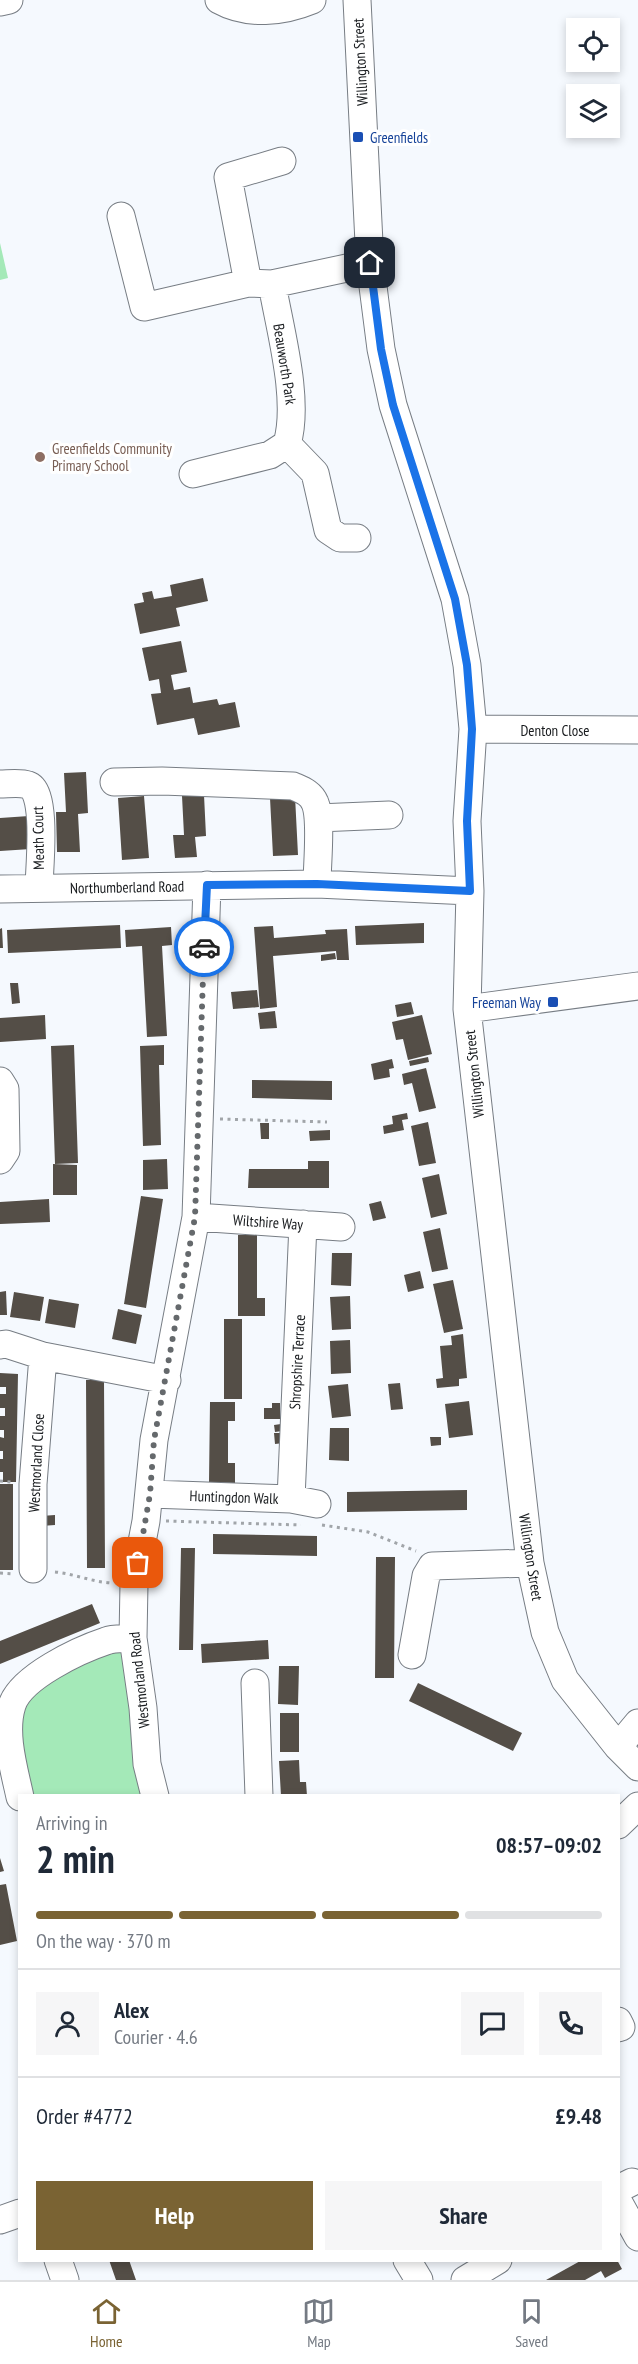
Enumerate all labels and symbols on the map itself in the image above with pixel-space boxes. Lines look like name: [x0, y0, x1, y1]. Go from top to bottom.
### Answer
street label: Willington Street: [348, 18, 372, 106]
place label: Greenfields: [370, 128, 428, 147]
marker: Greenfields: [351, 130, 365, 144]
pin: [344, 237, 395, 288]
street label: Beauworth Park: [269, 322, 301, 406]
place label: Greenfields Community Primary School: [52, 439, 172, 475]
marker: Greenfields Community Primary School: [33, 450, 47, 464]
street label: Denton Close: [520, 721, 590, 740]
street label: Meath Court: [28, 806, 48, 870]
street label: Northumberland Road: [70, 877, 184, 897]
courier: [174, 917, 234, 977]
place label: Freeman Way: [472, 993, 541, 1012]
marker: Freeman Way: [546, 995, 560, 1009]
street label: Willington Street: [460, 1029, 488, 1119]
street label: Wiltshire Way: [232, 1210, 304, 1234]
street label: Shropshire Terrace: [285, 1314, 309, 1410]
street label: Westmorland Close: [24, 1413, 48, 1513]
street label: Huntingdon Walk: [189, 1486, 279, 1508]
street label: Willington Street: [515, 1512, 547, 1602]
pin: [112, 1537, 163, 1588]
street label: Westmorland Road: [125, 1631, 153, 1729]

